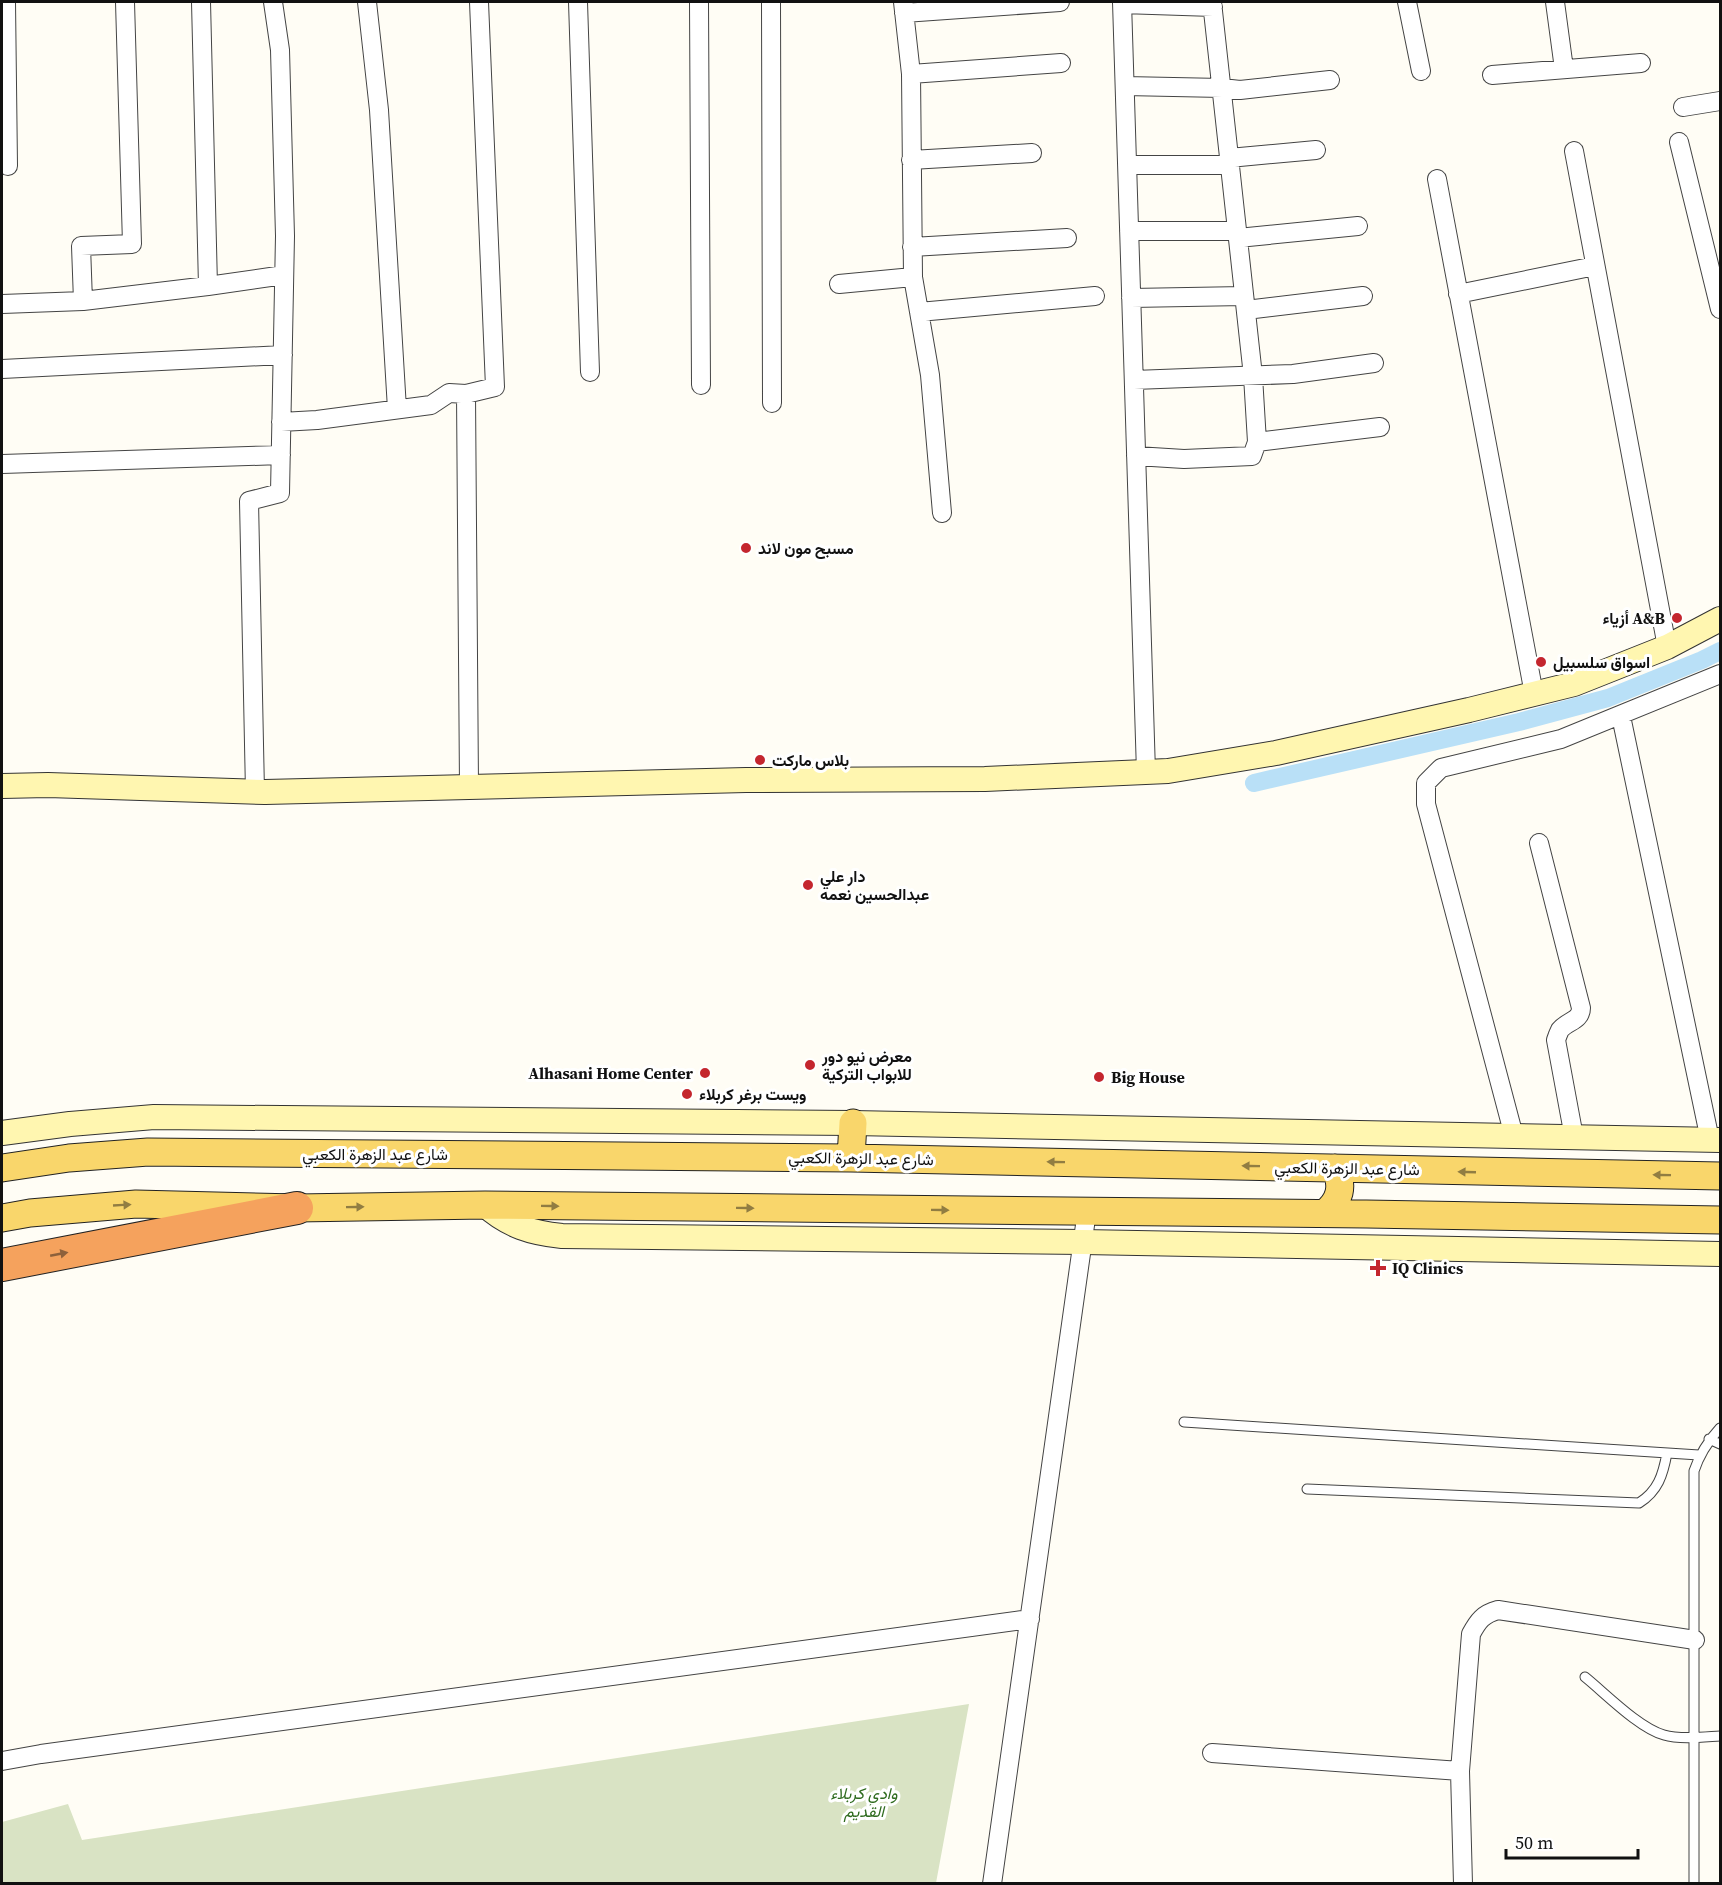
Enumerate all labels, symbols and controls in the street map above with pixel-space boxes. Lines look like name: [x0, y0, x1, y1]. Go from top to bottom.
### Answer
place label: مسبح مون لاند: [758, 537, 854, 560]
marker: مسبح مون لاند: [739, 541, 753, 555]
place label: أزياء A&B: [1602, 607, 1666, 629]
marker: أزياء A&B: [1670, 611, 1684, 625]
place label: اسواق سلسبيل: [1553, 651, 1650, 673]
marker: اسواق سلسبيل: [1534, 655, 1548, 669]
place label: بلاس ماركت: [772, 749, 849, 771]
marker: بلاس ماركت: [753, 753, 767, 767]
place label: دار علي عبدالحسين نعمه: [820, 865, 929, 905]
marker: دار علي عبدالحسين نعمه: [801, 878, 815, 892]
place label: معرض نيو دور للابواب التركية: [821, 1045, 912, 1085]
marker: معرض نيو دور للابواب التركية: [803, 1058, 817, 1072]
place label: Alhasani Home Center: [528, 1062, 694, 1084]
marker: Alhasani Home Center: [698, 1066, 712, 1080]
place label: Big House: [1111, 1066, 1185, 1088]
marker: Big House: [1092, 1070, 1106, 1084]
place label: ويست برغر كربلاء: [699, 1083, 807, 1105]
marker: ويست برغر كربلاء: [680, 1087, 694, 1101]
street label: شارع عبد الزهرة الكعبي: [302, 1143, 448, 1168]
street label: شارع عبد الزهرة الكعبي: [788, 1146, 934, 1173]
street label: شارع عبد الزهرة الكعبي: [1274, 1156, 1420, 1183]
one-way arrow: [1047, 1157, 1066, 1167]
one-way arrow: [1242, 1161, 1261, 1171]
one-way arrow: [1458, 1167, 1477, 1176]
one-way arrow: [1653, 1170, 1672, 1180]
one-way arrow: [113, 1200, 132, 1210]
one-way arrow: [541, 1201, 560, 1211]
one-way arrow: [346, 1203, 365, 1212]
one-way arrow: [736, 1203, 755, 1213]
one-way arrow: [931, 1205, 950, 1215]
one-way arrow: [50, 1249, 69, 1258]
place label: IQ Clinics: [1392, 1257, 1463, 1279]
marker: IQ Clinics: [1369, 1259, 1387, 1277]
park label: وادي كربلاء القديم: [830, 1782, 898, 1822]
scale bar: [1506, 1822, 1638, 1860]
text: 50 m: [1515, 1830, 1553, 1855]

